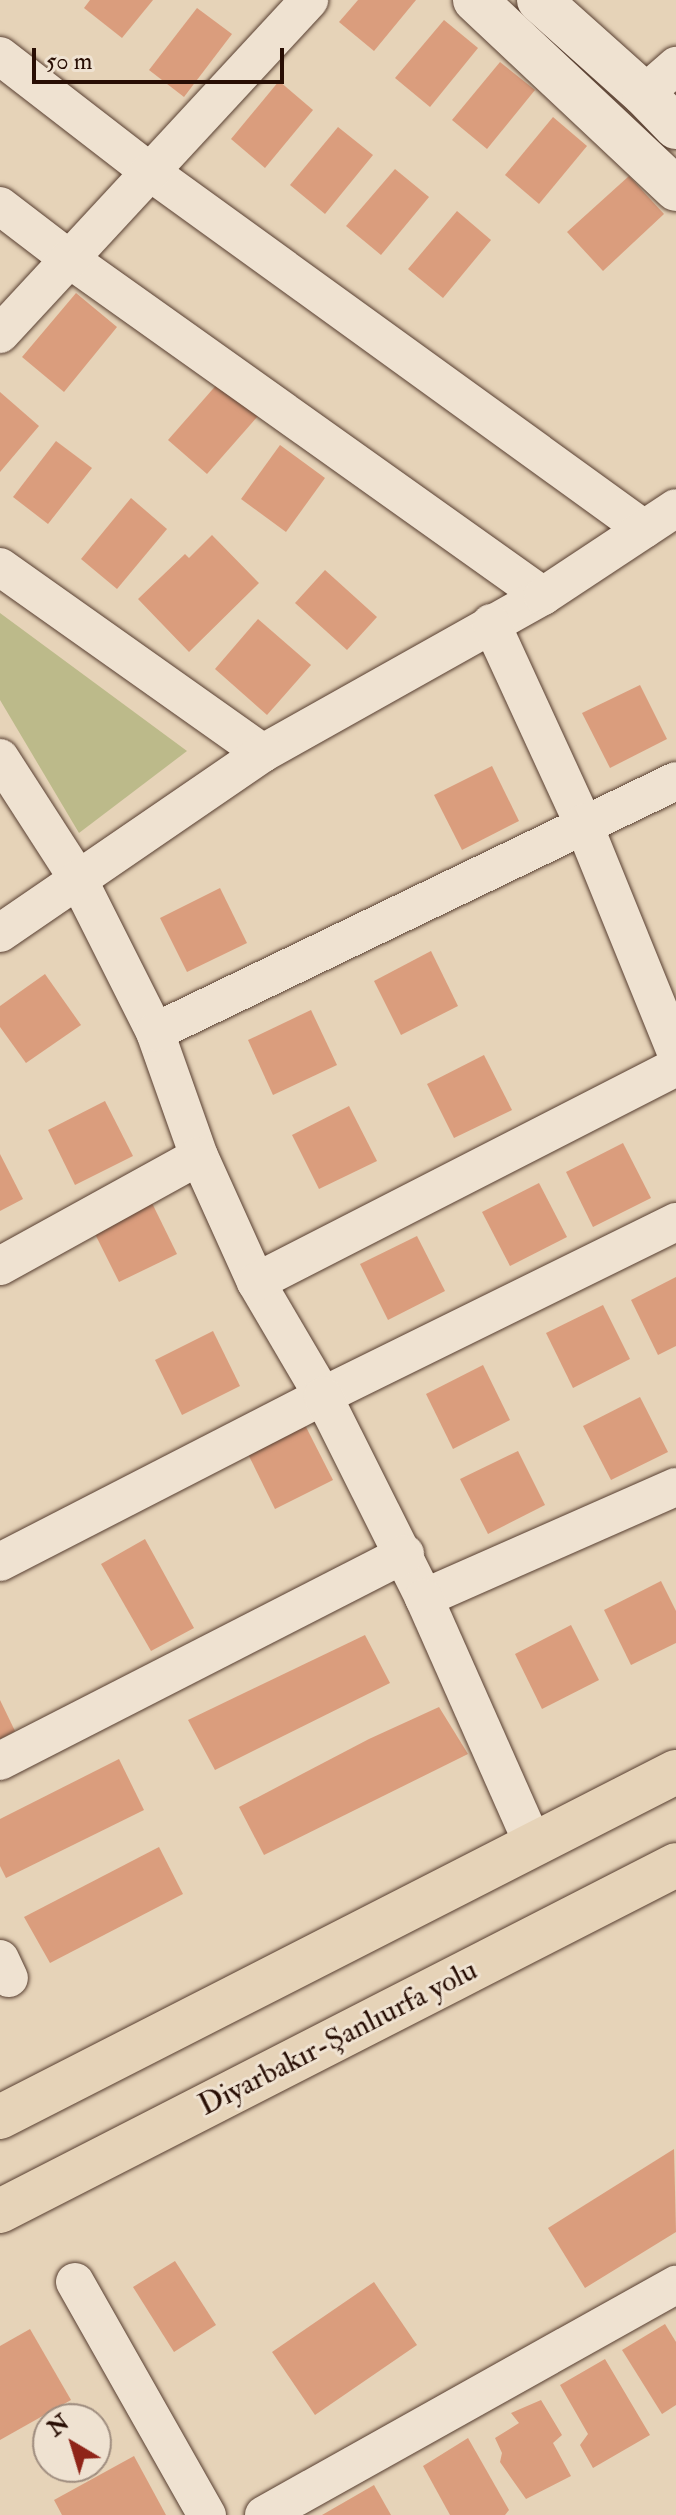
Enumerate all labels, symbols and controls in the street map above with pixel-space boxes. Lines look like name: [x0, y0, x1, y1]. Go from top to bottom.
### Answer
scale bar: [36, 32, 288, 82]
text: 50 m: [46, 46, 92, 77]
street label: Diyarbakır-Şanlıurfa yolu: [193, 1952, 483, 2124]
north arrow: [32, 2403, 112, 2483]
text: N: [42, 2409, 75, 2443]

